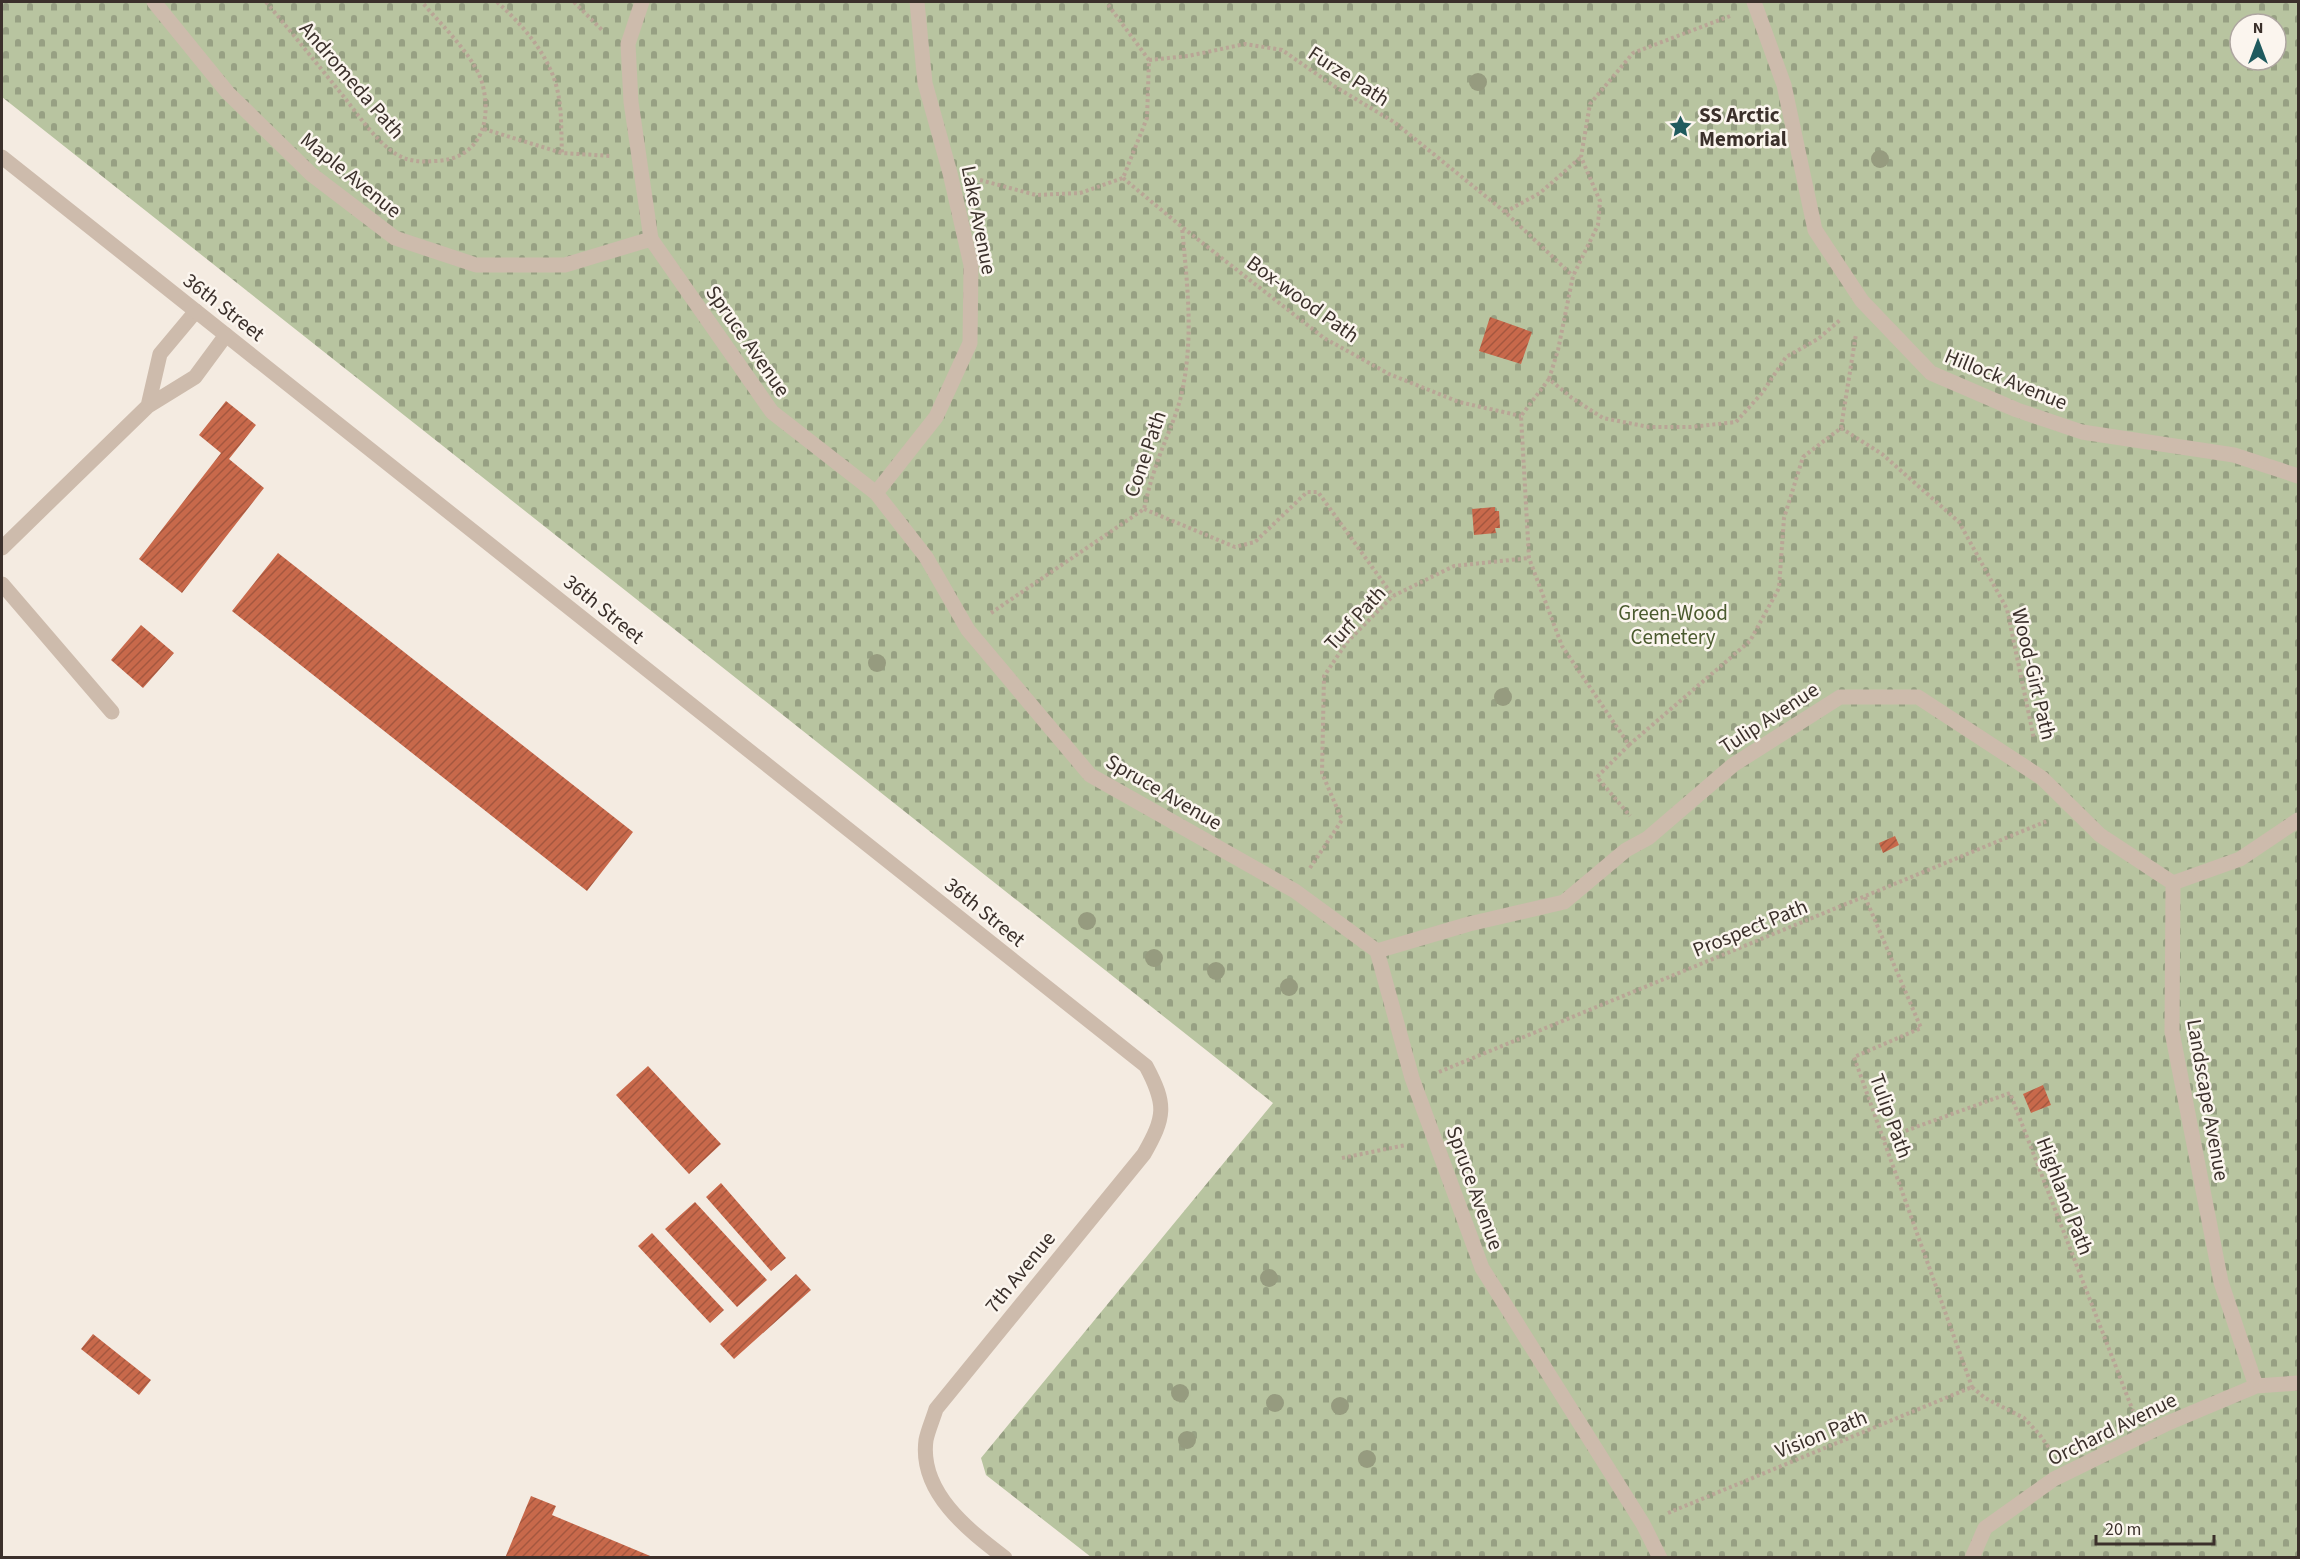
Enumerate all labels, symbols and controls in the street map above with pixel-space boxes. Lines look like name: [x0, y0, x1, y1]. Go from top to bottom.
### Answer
north arrow: [2228, 12, 2288, 72]
street label: Andromeda Path: [292, 15, 412, 145]
text: N: [2253, 17, 2263, 39]
street label: Furze Path: [1302, 38, 1396, 114]
place label: SS Arctic Memorial: [1699, 100, 1787, 154]
place icon: SS Arctic Memorial: [1668, 114, 1694, 140]
street label: Maple Avenue: [294, 125, 408, 225]
street label: Lake Avenue: [954, 163, 1004, 277]
street label: Box-wood Path: [1241, 248, 1365, 350]
street label: 36th Street: [177, 266, 271, 348]
street label: Spruce Avenue: [698, 279, 798, 403]
street label: Hillock Avenue: [1940, 341, 2072, 417]
street label: Cone Path: [1116, 407, 1174, 501]
street label: 36th Street: [557, 567, 651, 651]
street label: Turf Path: [1317, 579, 1393, 657]
park label: Green-Wood Cemetery: [1618, 598, 1728, 652]
street label: Wood-Girt Path: [2004, 605, 2064, 743]
street label: Tulip Avenue: [1714, 675, 1824, 761]
street label: Spruce Avenue: [1100, 746, 1228, 838]
street label: 36th Street: [938, 870, 1032, 954]
street label: Prospect Path: [1688, 891, 1812, 965]
street label: Landscape Avenue: [2179, 1017, 2237, 1183]
street label: Tulip Path: [1862, 1070, 1920, 1162]
street label: Spruce Avenue: [1439, 1122, 1511, 1254]
street label: Highland Path: [2029, 1133, 2101, 1259]
street label: 7th Avenue: [978, 1225, 1062, 1319]
street label: Orchard Avenue: [2042, 1385, 2182, 1473]
street label: Vision Path: [1770, 1402, 1872, 1466]
scale bar: [2096, 1508, 2214, 1546]
text: 20 m: [2105, 1517, 2141, 1542]

